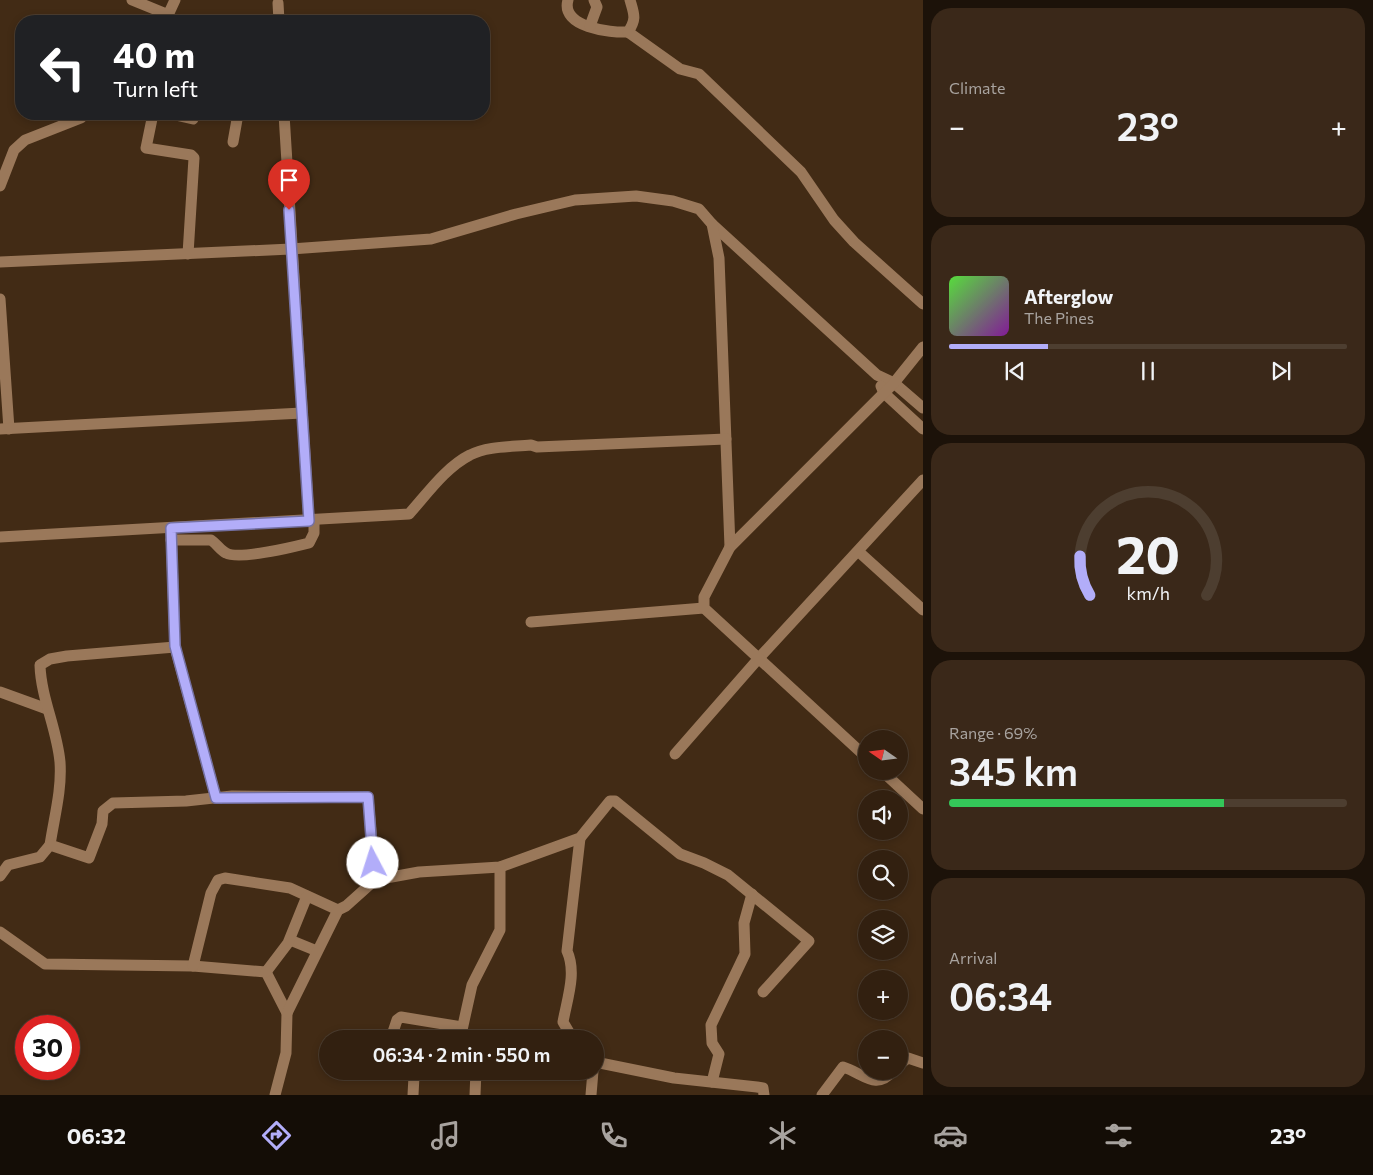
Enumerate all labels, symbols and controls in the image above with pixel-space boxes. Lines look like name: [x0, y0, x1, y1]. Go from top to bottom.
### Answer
text: 40 m: [113, 32, 195, 75]
icon: left: [30, 35, 95, 100]
text: Turn left: [113, 75, 198, 102]
text: Climate: [949, 78, 1005, 97]
text: 23°: [1117, 102, 1179, 149]
text: −: [949, 109, 965, 143]
text: +: [1331, 109, 1347, 143]
pin: [268, 159, 310, 210]
icon: arrive: [275, 166, 303, 194]
text: Afterglow: [1024, 285, 1113, 308]
text: The Pines: [1024, 308, 1094, 327]
icon: previous: [1001, 357, 1029, 385]
icon: pause: [1134, 357, 1162, 385]
icon: next: [1267, 357, 1295, 385]
text: 20: [1116, 521, 1180, 585]
text: km/h: [1126, 582, 1170, 604]
text: Range · 69%: [949, 723, 1037, 742]
north arrow: [858, 730, 908, 780]
map controls: [858, 730, 908, 1080]
text: 345 km: [949, 747, 1078, 794]
button: sound: [858, 790, 908, 840]
position arrow: [346, 836, 398, 888]
button: search: [858, 850, 908, 900]
button: layers: [858, 910, 908, 960]
text: Arrival: [949, 948, 997, 967]
button: +: [858, 970, 908, 1020]
text: 06:34: [949, 972, 1052, 1019]
speed limit sign: 30: [15, 1015, 80, 1080]
button: −: [858, 1030, 908, 1080]
text: 06:34 · 2 min · 550 m: [373, 1043, 550, 1066]
icon: directions: [259, 1118, 294, 1153]
icon: music: [428, 1118, 463, 1153]
icon: phone: [596, 1118, 631, 1153]
icon: climate: [765, 1118, 800, 1153]
icon: car: [933, 1118, 968, 1153]
icon: filters: [1101, 1118, 1136, 1153]
text: 06:32: [67, 1122, 126, 1149]
text: 23°: [1270, 1122, 1306, 1149]

